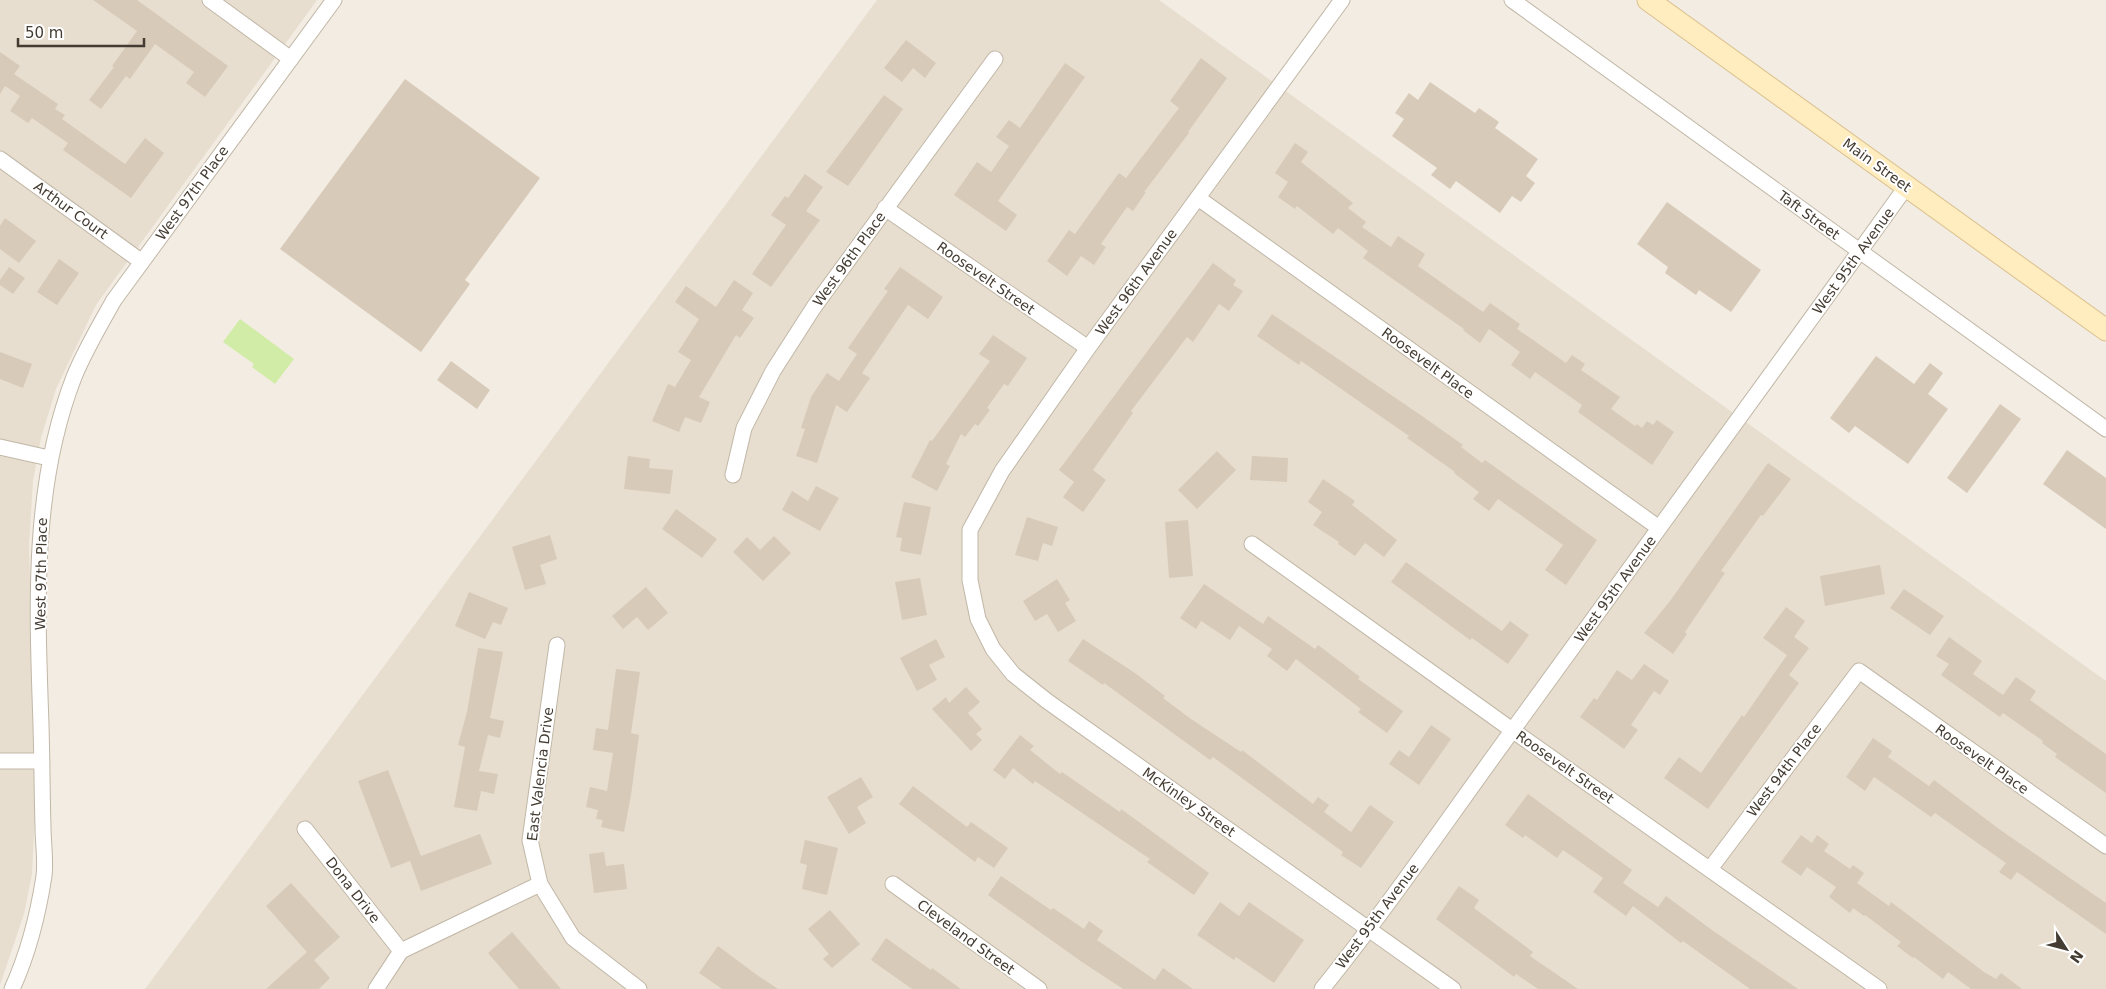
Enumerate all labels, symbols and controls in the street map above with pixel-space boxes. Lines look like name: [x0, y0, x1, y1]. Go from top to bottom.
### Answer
scale bar: [18, 15, 144, 47]
text: 50 m: [25, 24, 63, 42]
street label: Main Street: [1840, 135, 1915, 195]
street label: West 97th Place: [152, 143, 232, 243]
street label: Arthur Court: [31, 178, 111, 242]
street label: Taft Street: [1774, 187, 1843, 243]
street label: West 95th Avenue: [1809, 205, 1897, 317]
street label: West 96th Place: [809, 209, 889, 309]
street label: West 96th Avenue: [1092, 226, 1180, 338]
street label: Roosevelt Street: [934, 238, 1038, 318]
street label: Roosevelt Place: [1379, 324, 1477, 402]
street label: West 97th Place: [32, 518, 50, 630]
street label: West 95th Avenue: [1571, 533, 1659, 645]
street label: East Valencia Drive: [524, 706, 556, 842]
street label: West 94th Place: [1744, 720, 1824, 820]
street label: Roosevelt Place: [1932, 721, 2032, 797]
street label: Roosevelt Street: [1513, 727, 1617, 807]
street label: McKinley Street: [1140, 764, 1239, 840]
street label: Dona Drive: [323, 854, 383, 926]
street label: West 95th Avenue: [1332, 860, 1422, 972]
street label: Cleveland Street: [914, 896, 1018, 978]
north arrow: [2041, 924, 2091, 974]
text: N: [2067, 947, 2086, 966]

